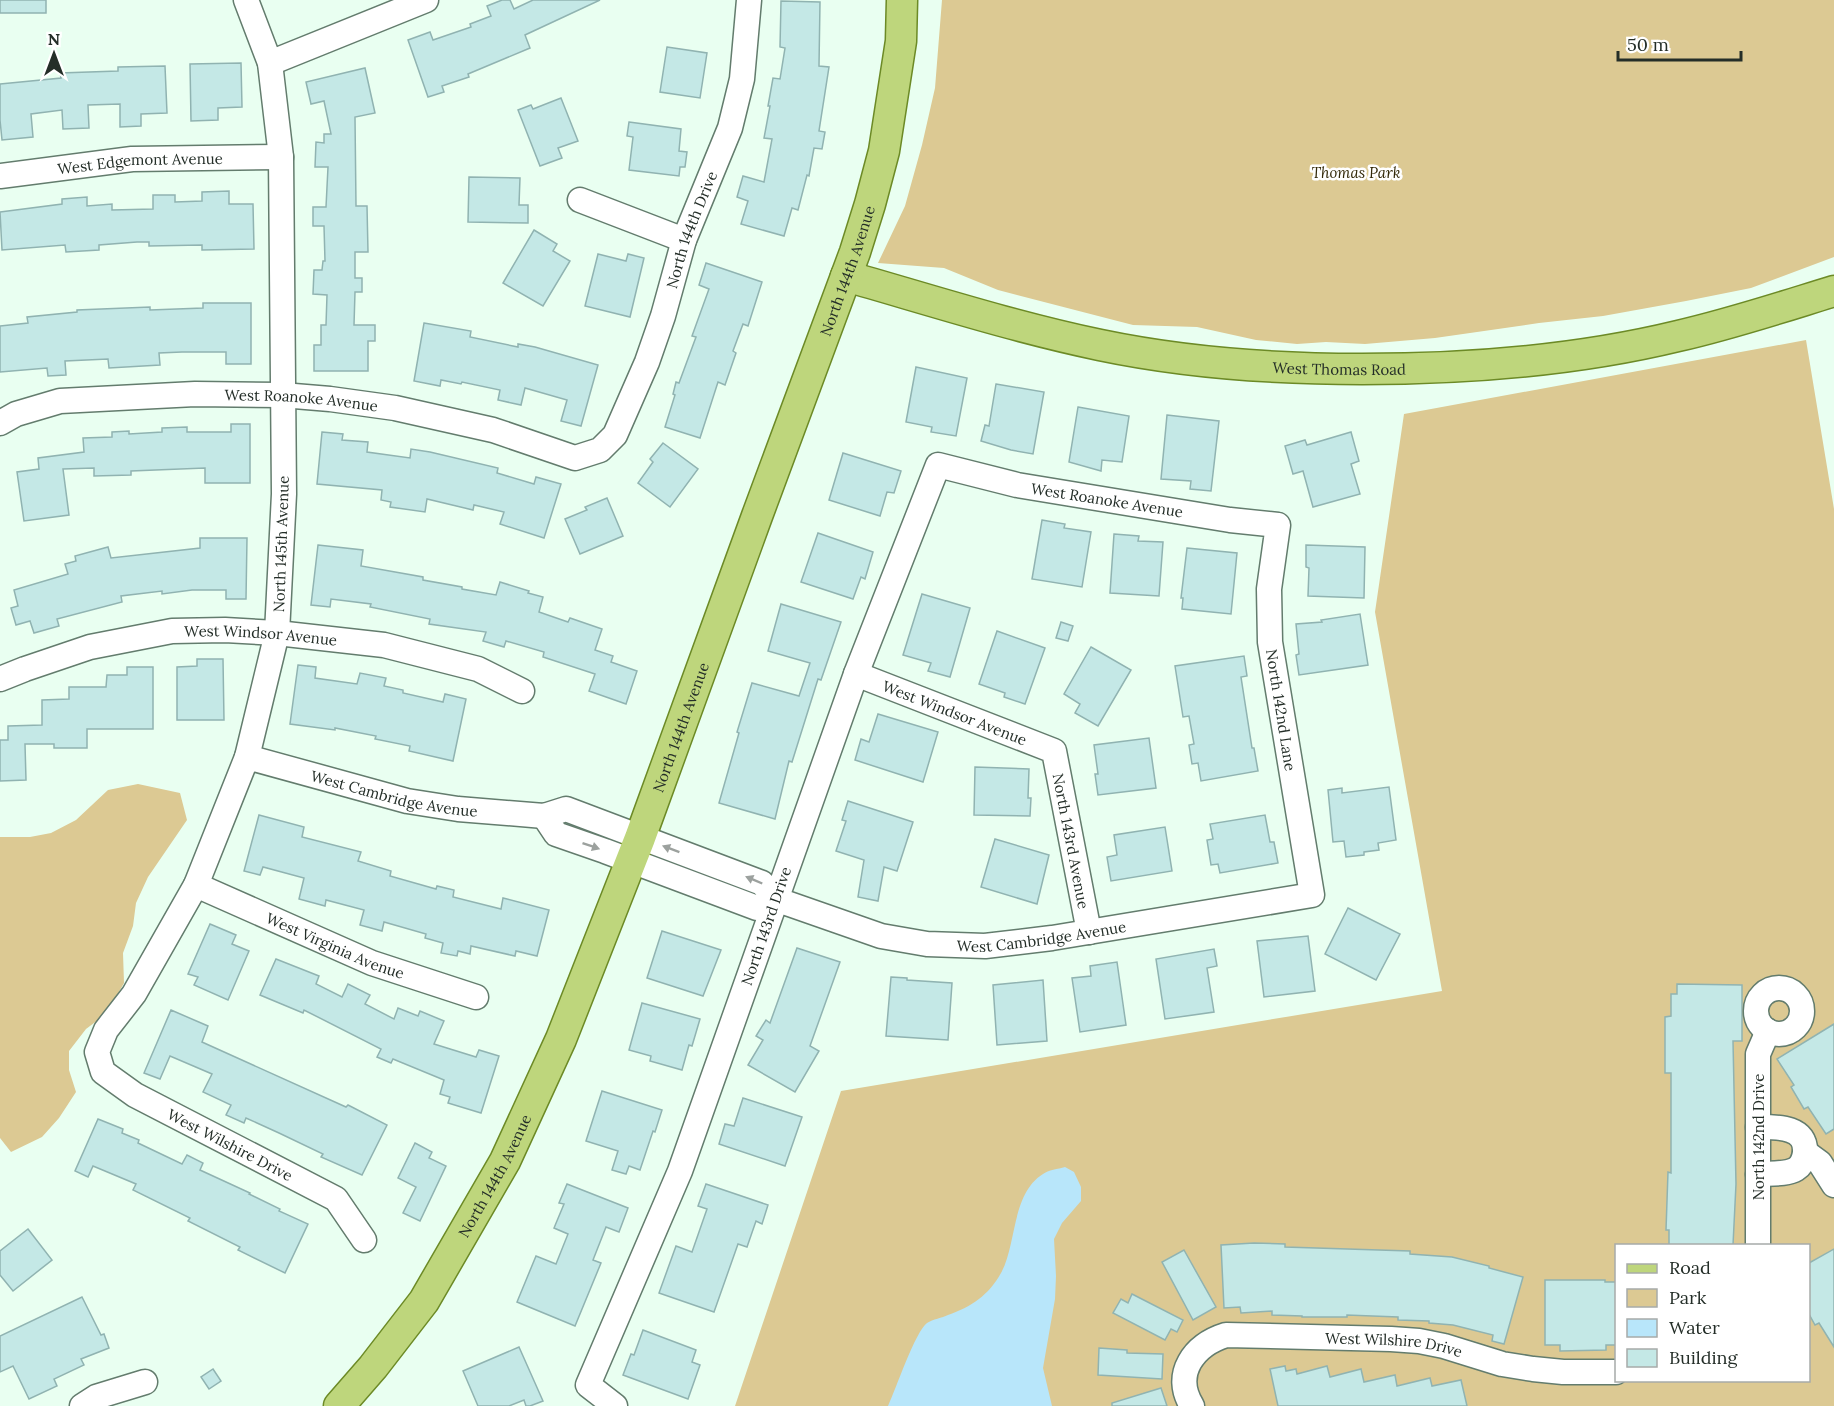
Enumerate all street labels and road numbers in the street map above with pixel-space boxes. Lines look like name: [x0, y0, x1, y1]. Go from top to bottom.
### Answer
street label: West Edgemont Avenue: [56, 148, 223, 178]
street label: North 144th Drive: [662, 168, 721, 291]
street label: North 144th Avenue: [815, 203, 878, 339]
street label: West Thomas Road: [1272, 357, 1406, 379]
street label: West Roanoke Avenue: [224, 385, 379, 415]
street label: North 145th Avenue: [269, 475, 293, 613]
street label: West Roanoke Avenue: [1030, 479, 1184, 521]
street label: West Windsor Avenue: [184, 620, 338, 649]
street label: North 142nd Lane: [1262, 648, 1300, 772]
street label: North 144th Avenue: [648, 660, 713, 795]
street label: West Windsor Avenue: [880, 676, 1030, 749]
street label: West Cambridge Avenue: [309, 766, 478, 820]
street label: North 143rd Avenue: [1049, 771, 1094, 910]
street label: North 143rd Drive: [737, 864, 795, 988]
street label: West Virginia Avenue: [263, 908, 407, 982]
street label: West Cambridge Avenue: [956, 916, 1127, 956]
street label: North 142nd Drive: [1749, 1074, 1768, 1200]
street label: West Wilshire Drive: [164, 1104, 296, 1185]
street label: North 144th Avenue: [454, 1111, 535, 1241]
street label: West Wilshire Drive: [1325, 1328, 1465, 1361]

